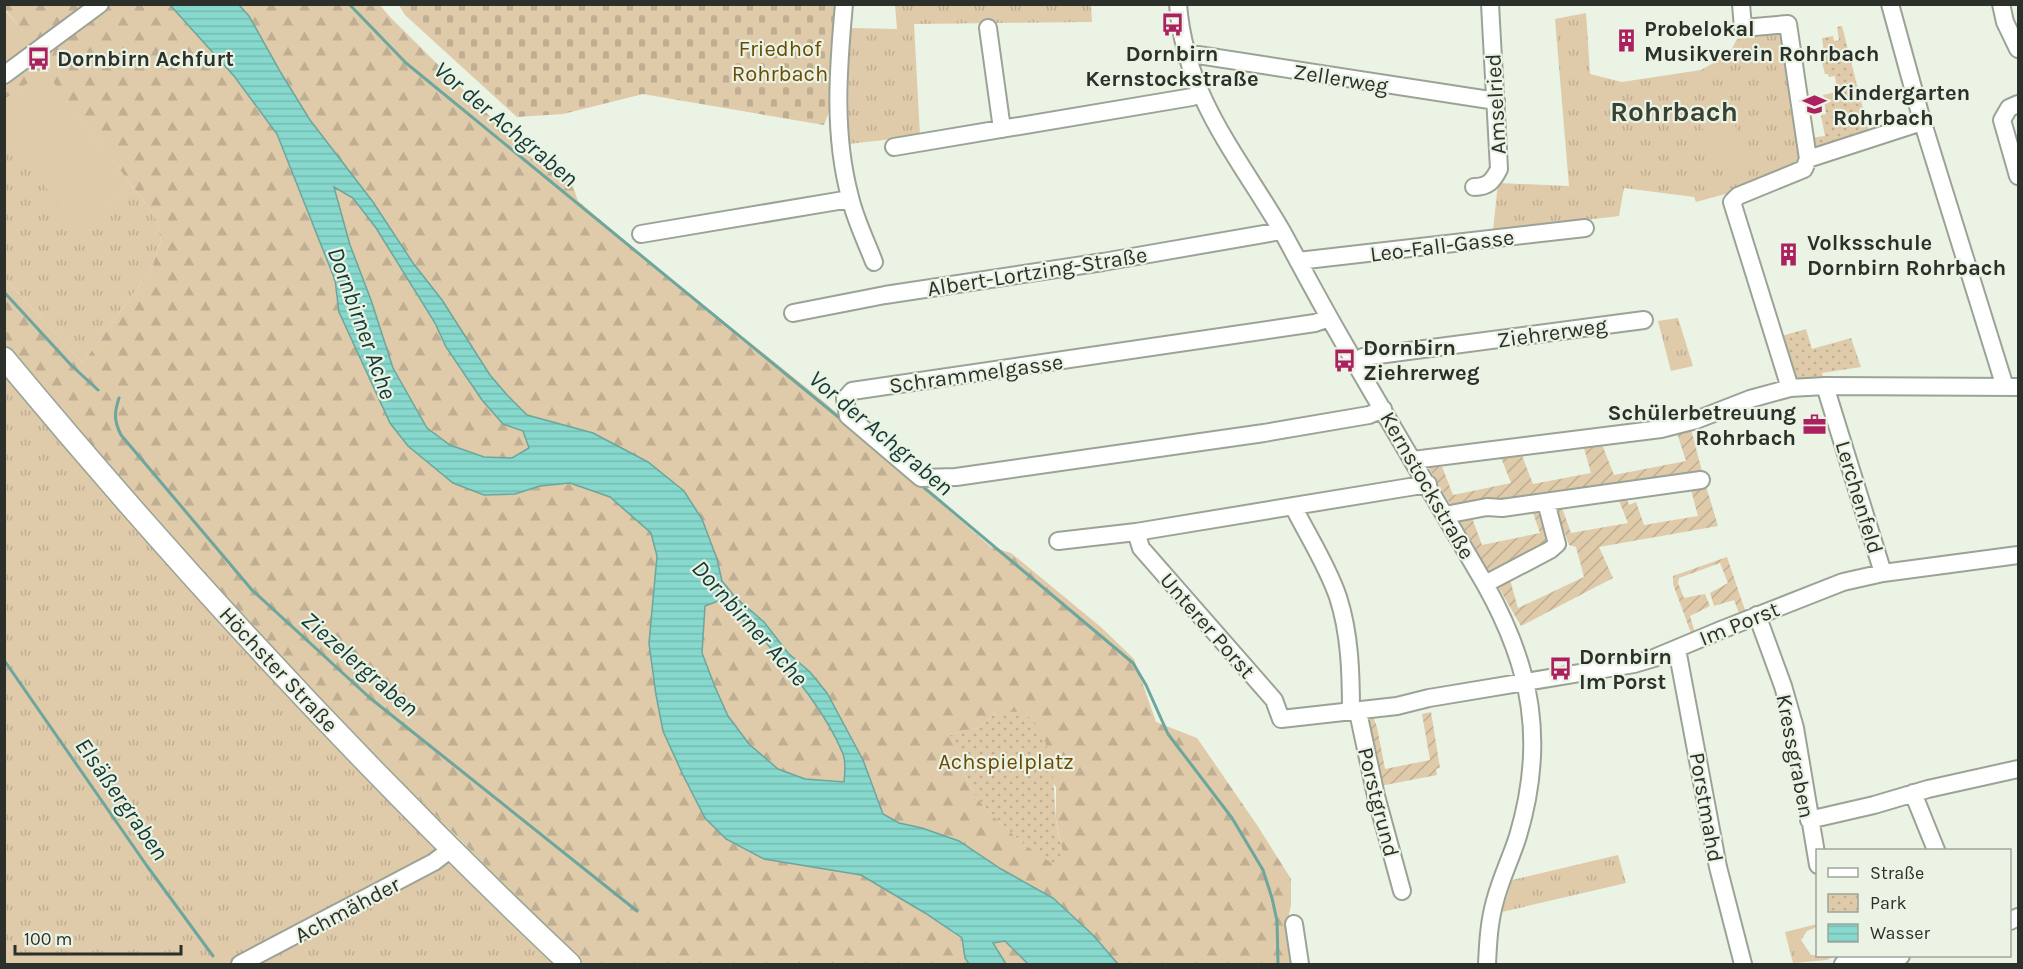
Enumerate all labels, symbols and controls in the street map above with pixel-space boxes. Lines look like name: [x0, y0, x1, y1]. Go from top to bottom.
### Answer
bus stop icon: Dornbirn Kernstockstraße: [1159, 11, 1185, 37]
place label: Probelokal Musikverein Rohrbach: [1644, 16, 1879, 67]
building icon: Probelokal Musikverein Rohrbach: [1613, 28, 1639, 54]
park label: Friedhof Rohrbach: [732, 36, 828, 87]
place label: Dornbirn Kernstockstraße: [1085, 41, 1259, 92]
bus stop icon: Dornbirn Achfurt: [26, 45, 52, 71]
place label: Dornbirn Achfurt: [57, 46, 234, 72]
street label: Amselried: [1480, 53, 1512, 155]
water label: Vor der Achgraben: [428, 55, 584, 193]
street label: Zellerweg: [1292, 59, 1391, 99]
place label: Kindergarten Rohrbach: [1833, 80, 1970, 131]
school or university icon: Kindergarten Rohrbach: [1802, 92, 1828, 118]
district label: Rohrbach: [1610, 95, 1738, 128]
street label: Leo-Fall-Gasse: [1369, 224, 1516, 268]
place label: Volksschule Dornbirn Rohrbach: [1807, 230, 2006, 281]
street label: Albert-Lortzing-Straße: [925, 242, 1149, 302]
building icon: Volksschule Dornbirn Rohrbach: [1776, 242, 1802, 268]
water label: Dornbirner Ache: [322, 243, 402, 403]
street label: Ziehrerweg: [1495, 312, 1609, 354]
place label: Dornbirn Ziehrerweg: [1363, 335, 1480, 386]
bus stop icon: Dornbirn Ziehrerweg: [1332, 347, 1358, 373]
street label: Schrammelgasse: [887, 349, 1065, 399]
water label: Vor der Achgraben: [803, 364, 959, 502]
place label: Schülerbetreuung Rohrbach: [1608, 400, 1796, 451]
street label: Kernstockstraße: [1374, 407, 1480, 564]
office icon: Schülerbetreuung Rohrbach: [1801, 412, 1827, 438]
street label: Lerchenfeld: [1830, 438, 1889, 557]
water label: Dornbirner Ache: [686, 554, 814, 692]
street label: Unterer Porst: [1154, 567, 1260, 684]
street label: Im Porst: [1696, 596, 1783, 652]
street label: Höchster Straße: [213, 602, 343, 738]
water label: Ziezelergraben: [296, 606, 424, 722]
place label: Dornbirn Im Porst: [1579, 644, 1672, 695]
bus stop icon: Dornbirn Im Porst: [1548, 656, 1574, 682]
street label: Kressgraben: [1770, 692, 1820, 820]
water label: Elsäßergraben: [69, 732, 175, 866]
street label: Porstgrund: [1352, 745, 1404, 860]
park label: Achspielplatz: [938, 749, 1074, 775]
street label: Porstmahd: [1684, 750, 1728, 864]
legend: [1816, 849, 2011, 957]
text: Straße: [1870, 862, 1924, 884]
street label: Achmähder: [290, 871, 405, 948]
text: Park: [1870, 892, 1907, 914]
scale bar: [15, 918, 182, 956]
text: Wasser: [1870, 922, 1931, 944]
text: 100 m: [24, 928, 72, 950]

